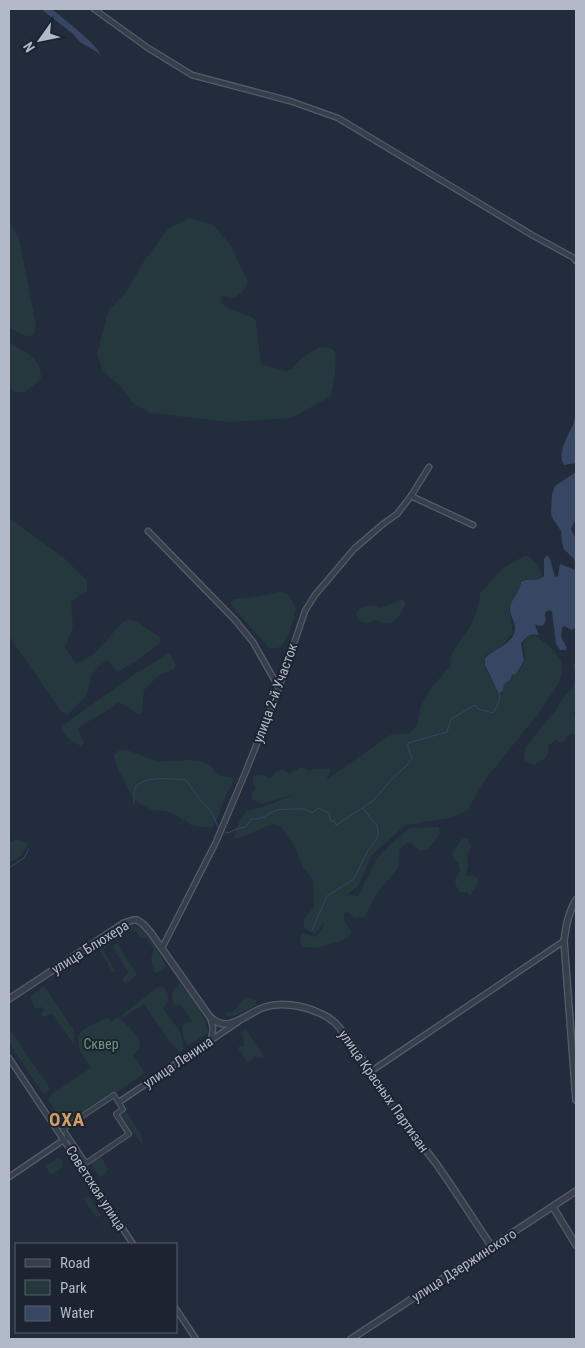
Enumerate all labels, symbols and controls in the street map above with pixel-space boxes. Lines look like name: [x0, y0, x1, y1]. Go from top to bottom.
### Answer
north arrow: [15, 15, 65, 65]
text: N: [20, 39, 38, 55]
street label: улица 2-й Участок: [250, 641, 301, 745]
street label: улица Блюхера: [48, 917, 132, 977]
street label: улица Красных Партизан: [336, 1027, 432, 1155]
street label: улица Ленина: [140, 1033, 216, 1091]
park label: Сквер: [83, 1036, 119, 1052]
district label: ОХА: [49, 1108, 85, 1131]
street label: Советская улица: [63, 1143, 129, 1233]
street label: улица Дзержинского: [409, 1225, 519, 1305]
legend: [15, 1243, 178, 1333]
text: Road: [60, 1254, 90, 1272]
text: Park: [60, 1279, 87, 1297]
text: Water: [60, 1304, 95, 1322]

